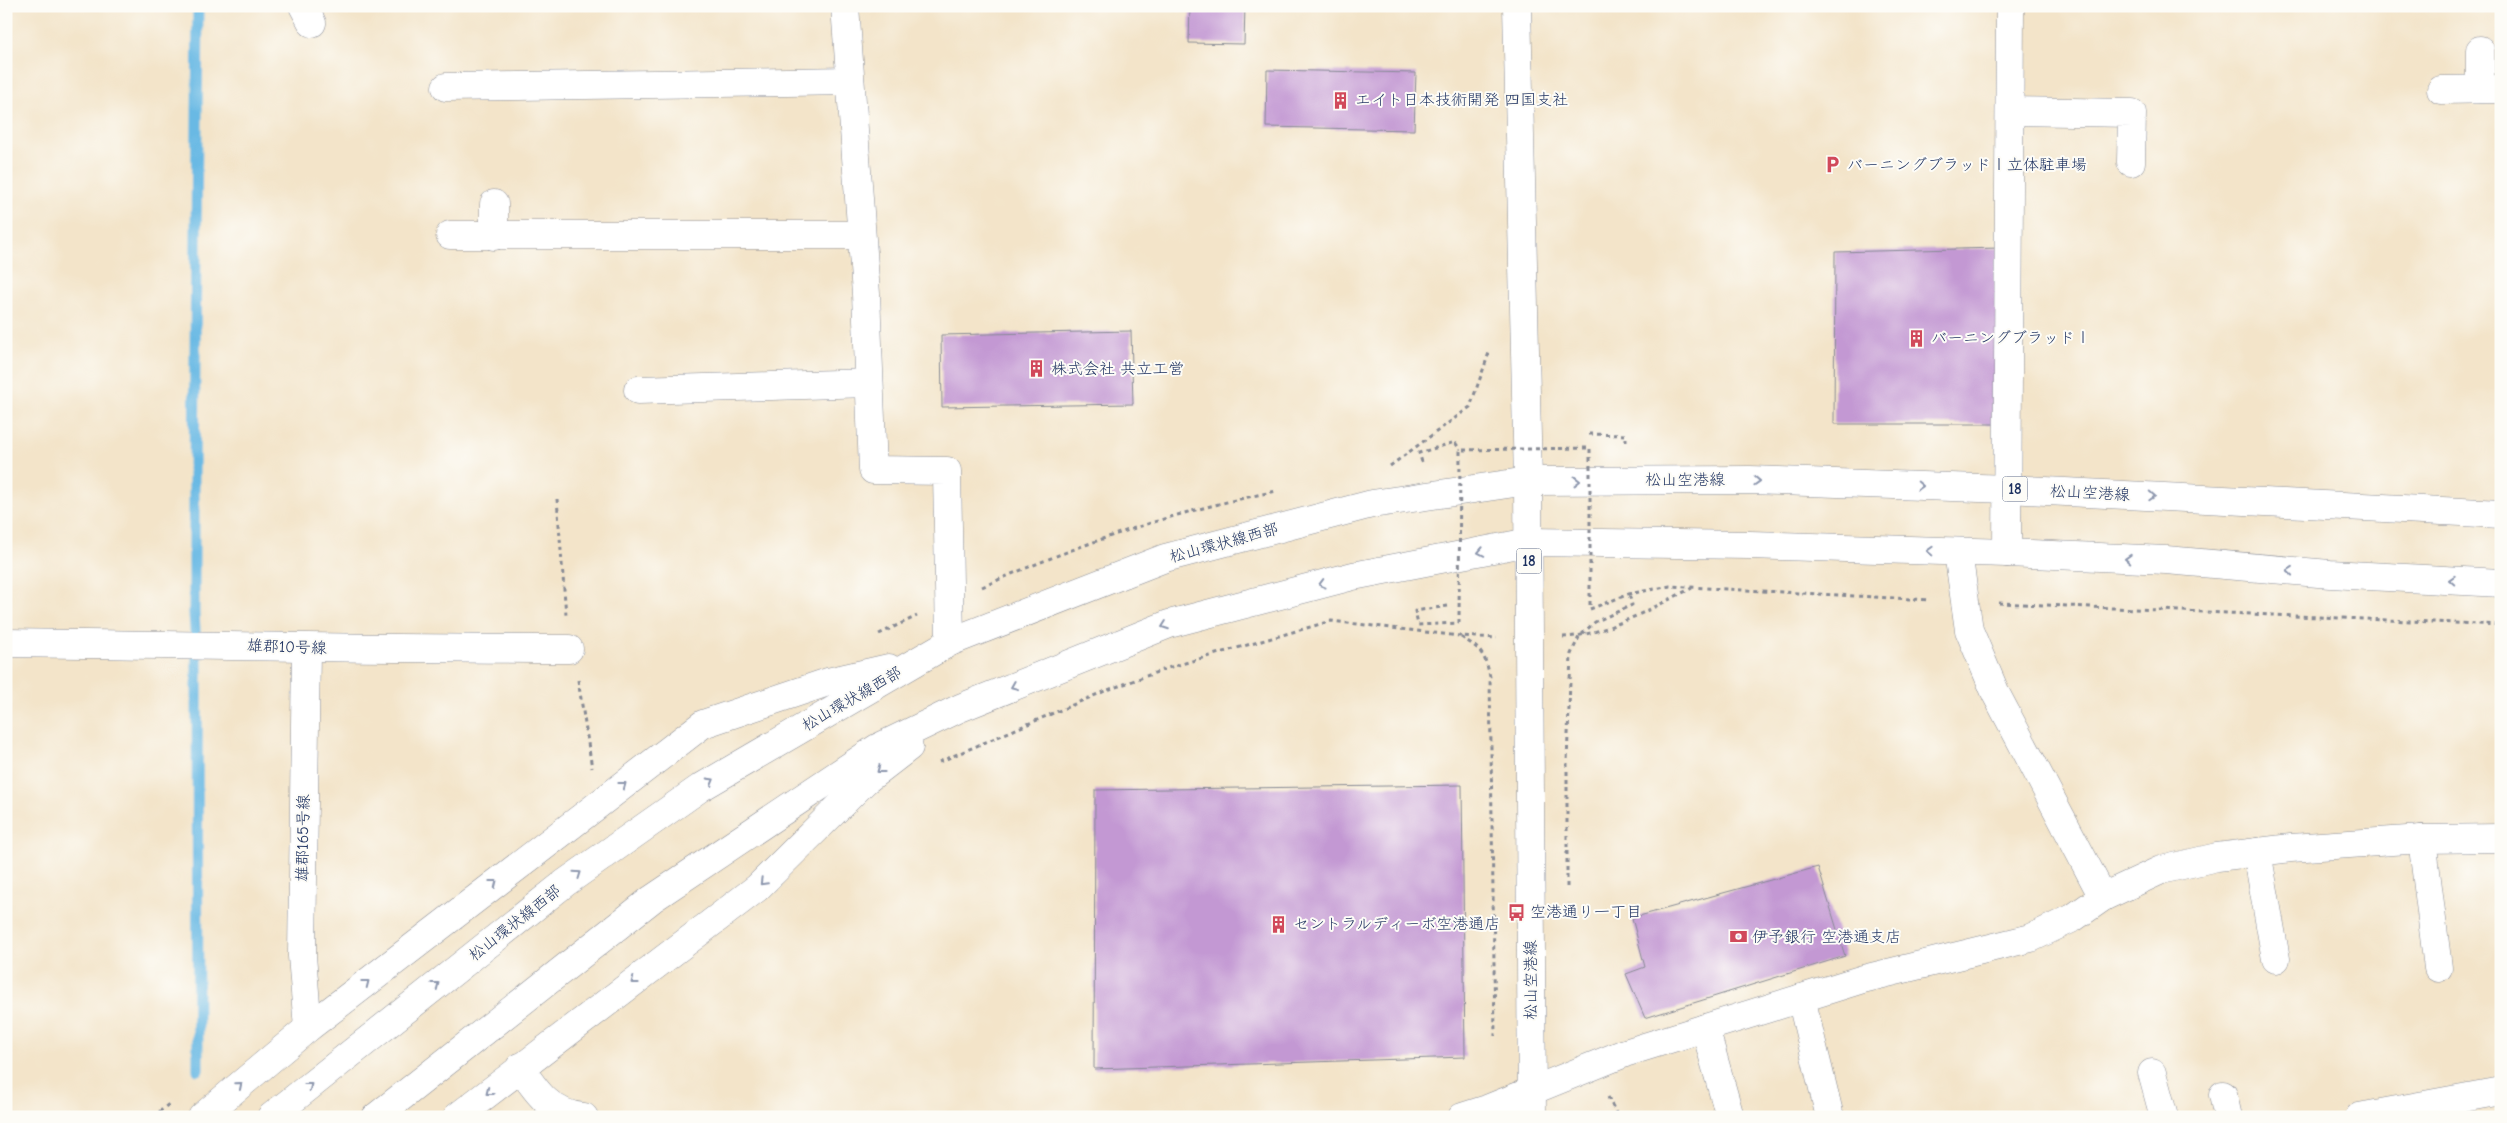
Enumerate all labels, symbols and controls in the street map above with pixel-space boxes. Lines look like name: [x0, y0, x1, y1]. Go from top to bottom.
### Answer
building icon: エイト日本技術開発 四国支社: [1331, 90, 1351, 110]
place label: エイト日本技術開発 四国支社: [1355, 91, 1568, 109]
parking icon: バーニングブラッドⅠ立体駐車場: [1823, 155, 1843, 175]
place label: バーニングブラッドⅠ立体駐車場: [1847, 156, 2087, 174]
building icon: バーニングブラッドⅠ: [1907, 328, 1927, 348]
place label: バーニングブラッドⅠ: [1931, 329, 2091, 347]
building icon: 株式会社 共立工営: [1027, 359, 1047, 379]
place label: 株式会社 共立工営: [1051, 360, 1184, 378]
street label: 松山空港線: [1645, 471, 1725, 489]
one-way arrow: [1753, 475, 1761, 486]
one-way arrow: [1574, 476, 1581, 486]
road number: 18: [2002, 476, 2028, 502]
one-way arrow: [1916, 480, 1924, 491]
street label: 松山空港線: [2050, 482, 2130, 504]
one-way arrow: [2148, 491, 2156, 502]
street label: 松山環状線西部: [1168, 520, 1280, 566]
one-way arrow: [1477, 546, 1486, 556]
one-way arrow: [1926, 546, 1934, 556]
road number: 18: [1516, 548, 1542, 574]
one-way arrow: [2124, 553, 2132, 564]
one-way arrow: [2286, 565, 2294, 576]
one-way arrow: [2448, 575, 2456, 586]
one-way arrow: [1318, 578, 1327, 589]
one-way arrow: [1161, 620, 1170, 630]
street label: 雄郡10号線: [247, 637, 327, 657]
street label: 松山環状線西部: [799, 663, 905, 735]
one-way arrow: [1010, 680, 1019, 691]
one-way arrow: [877, 764, 886, 772]
one-way arrow: [706, 778, 715, 788]
one-way arrow: [617, 782, 627, 791]
street label: 雄郡165号線: [293, 794, 313, 882]
one-way arrow: [572, 871, 582, 880]
one-way arrow: [760, 876, 769, 885]
street label: 松山環状線西部: [465, 881, 565, 965]
one-way arrow: [488, 881, 497, 889]
bus stop icon: 空港通り一丁目: [1506, 902, 1526, 922]
place label: 空港通り一丁目: [1530, 903, 1642, 921]
building icon: セントラルディーボ空港通店: [1269, 914, 1289, 934]
place label: セントラルディーボ空港通店: [1293, 915, 1500, 933]
bank icon: 伊予銀行 空港通支店: [1728, 927, 1748, 947]
place label: 伊予銀行 空港通支店: [1752, 928, 1901, 946]
street label: 松山空港線: [1522, 940, 1540, 1020]
one-way arrow: [630, 975, 640, 984]
one-way arrow: [360, 980, 369, 989]
one-way arrow: [431, 982, 440, 991]
one-way arrow: [234, 1082, 243, 1091]
one-way arrow: [303, 1084, 312, 1092]
one-way arrow: [485, 1086, 494, 1095]

